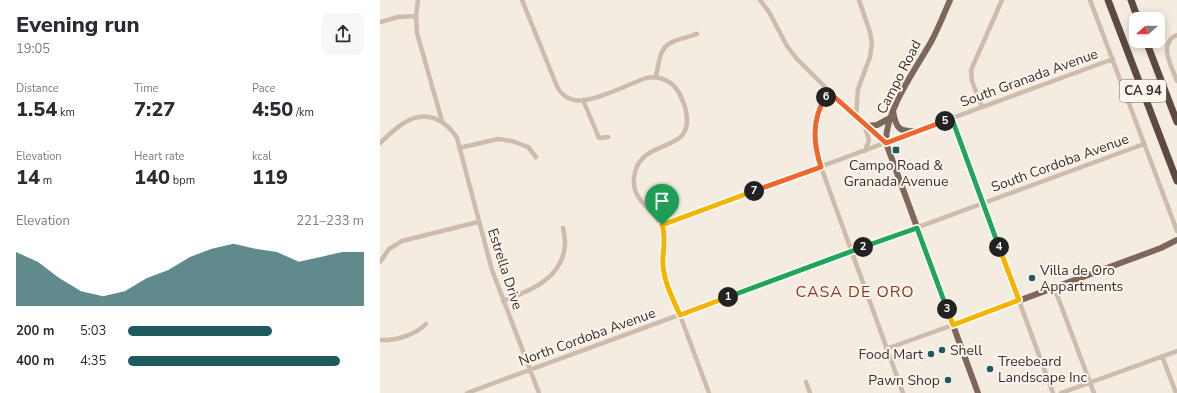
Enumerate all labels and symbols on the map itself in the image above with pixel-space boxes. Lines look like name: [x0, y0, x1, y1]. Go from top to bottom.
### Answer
north arrow: [1129, 12, 1165, 48]
street label: Campo Road: [872, 37, 926, 117]
street label: South Granada Avenue: [957, 44, 1101, 112]
road number: CA 94: [1120, 80, 1166, 102]
pin: 6: [816, 87, 836, 107]
pin: 5: [935, 111, 955, 131]
street label: South Cordoba Avenue: [989, 129, 1131, 197]
marker: Campo Road & Granada Avenue: [891, 145, 901, 155]
place label: Campo Road & Granada Avenue: [844, 156, 948, 191]
pin: 7: [744, 181, 764, 201]
pin: [645, 184, 679, 225]
street label: Estrella Drive: [483, 226, 527, 312]
pin: 2: [853, 237, 873, 257]
pin: 4: [989, 237, 1009, 257]
place label: Villa de Oro Appartments: [1039, 261, 1124, 296]
marker: Villa de Oro Appartments: [1027, 273, 1037, 283]
district label: CASA DE ORO: [795, 281, 915, 303]
pin: 1: [718, 287, 738, 307]
pin: 3: [937, 299, 957, 319]
street label: North Cordoba Avenue: [516, 303, 658, 371]
place label: Shell: [950, 341, 983, 360]
place label: Food Mart: [859, 345, 923, 364]
marker: Shell: [937, 345, 947, 355]
marker: Food Mart: [926, 349, 936, 359]
place label: Treebeard Landscape Inc: [998, 352, 1087, 387]
marker: Treebeard Landscape Inc: [985, 364, 995, 374]
place label: Pawn Shop: [868, 371, 940, 390]
marker: Pawn Shop: [943, 375, 953, 385]

